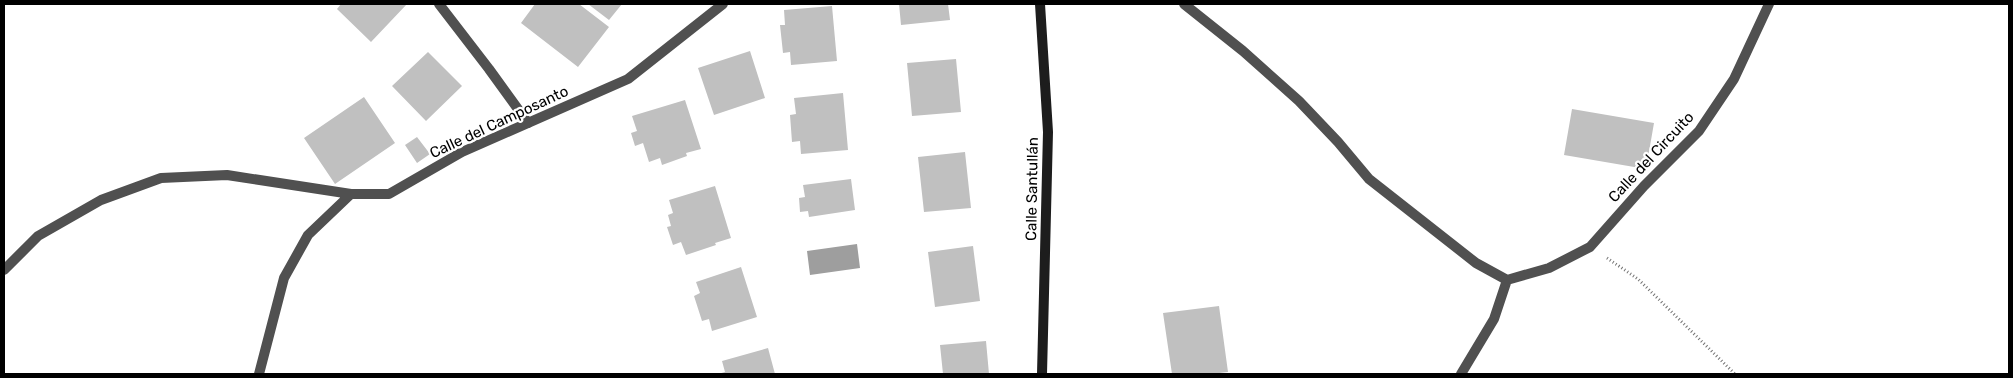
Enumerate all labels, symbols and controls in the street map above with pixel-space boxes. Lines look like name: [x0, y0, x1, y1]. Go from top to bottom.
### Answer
street label: Calle del Camposanto: [427, 82, 571, 162]
street label: Calle del Circuito: [1605, 108, 1697, 206]
street label: Calle Santullán: [1022, 137, 1042, 241]

